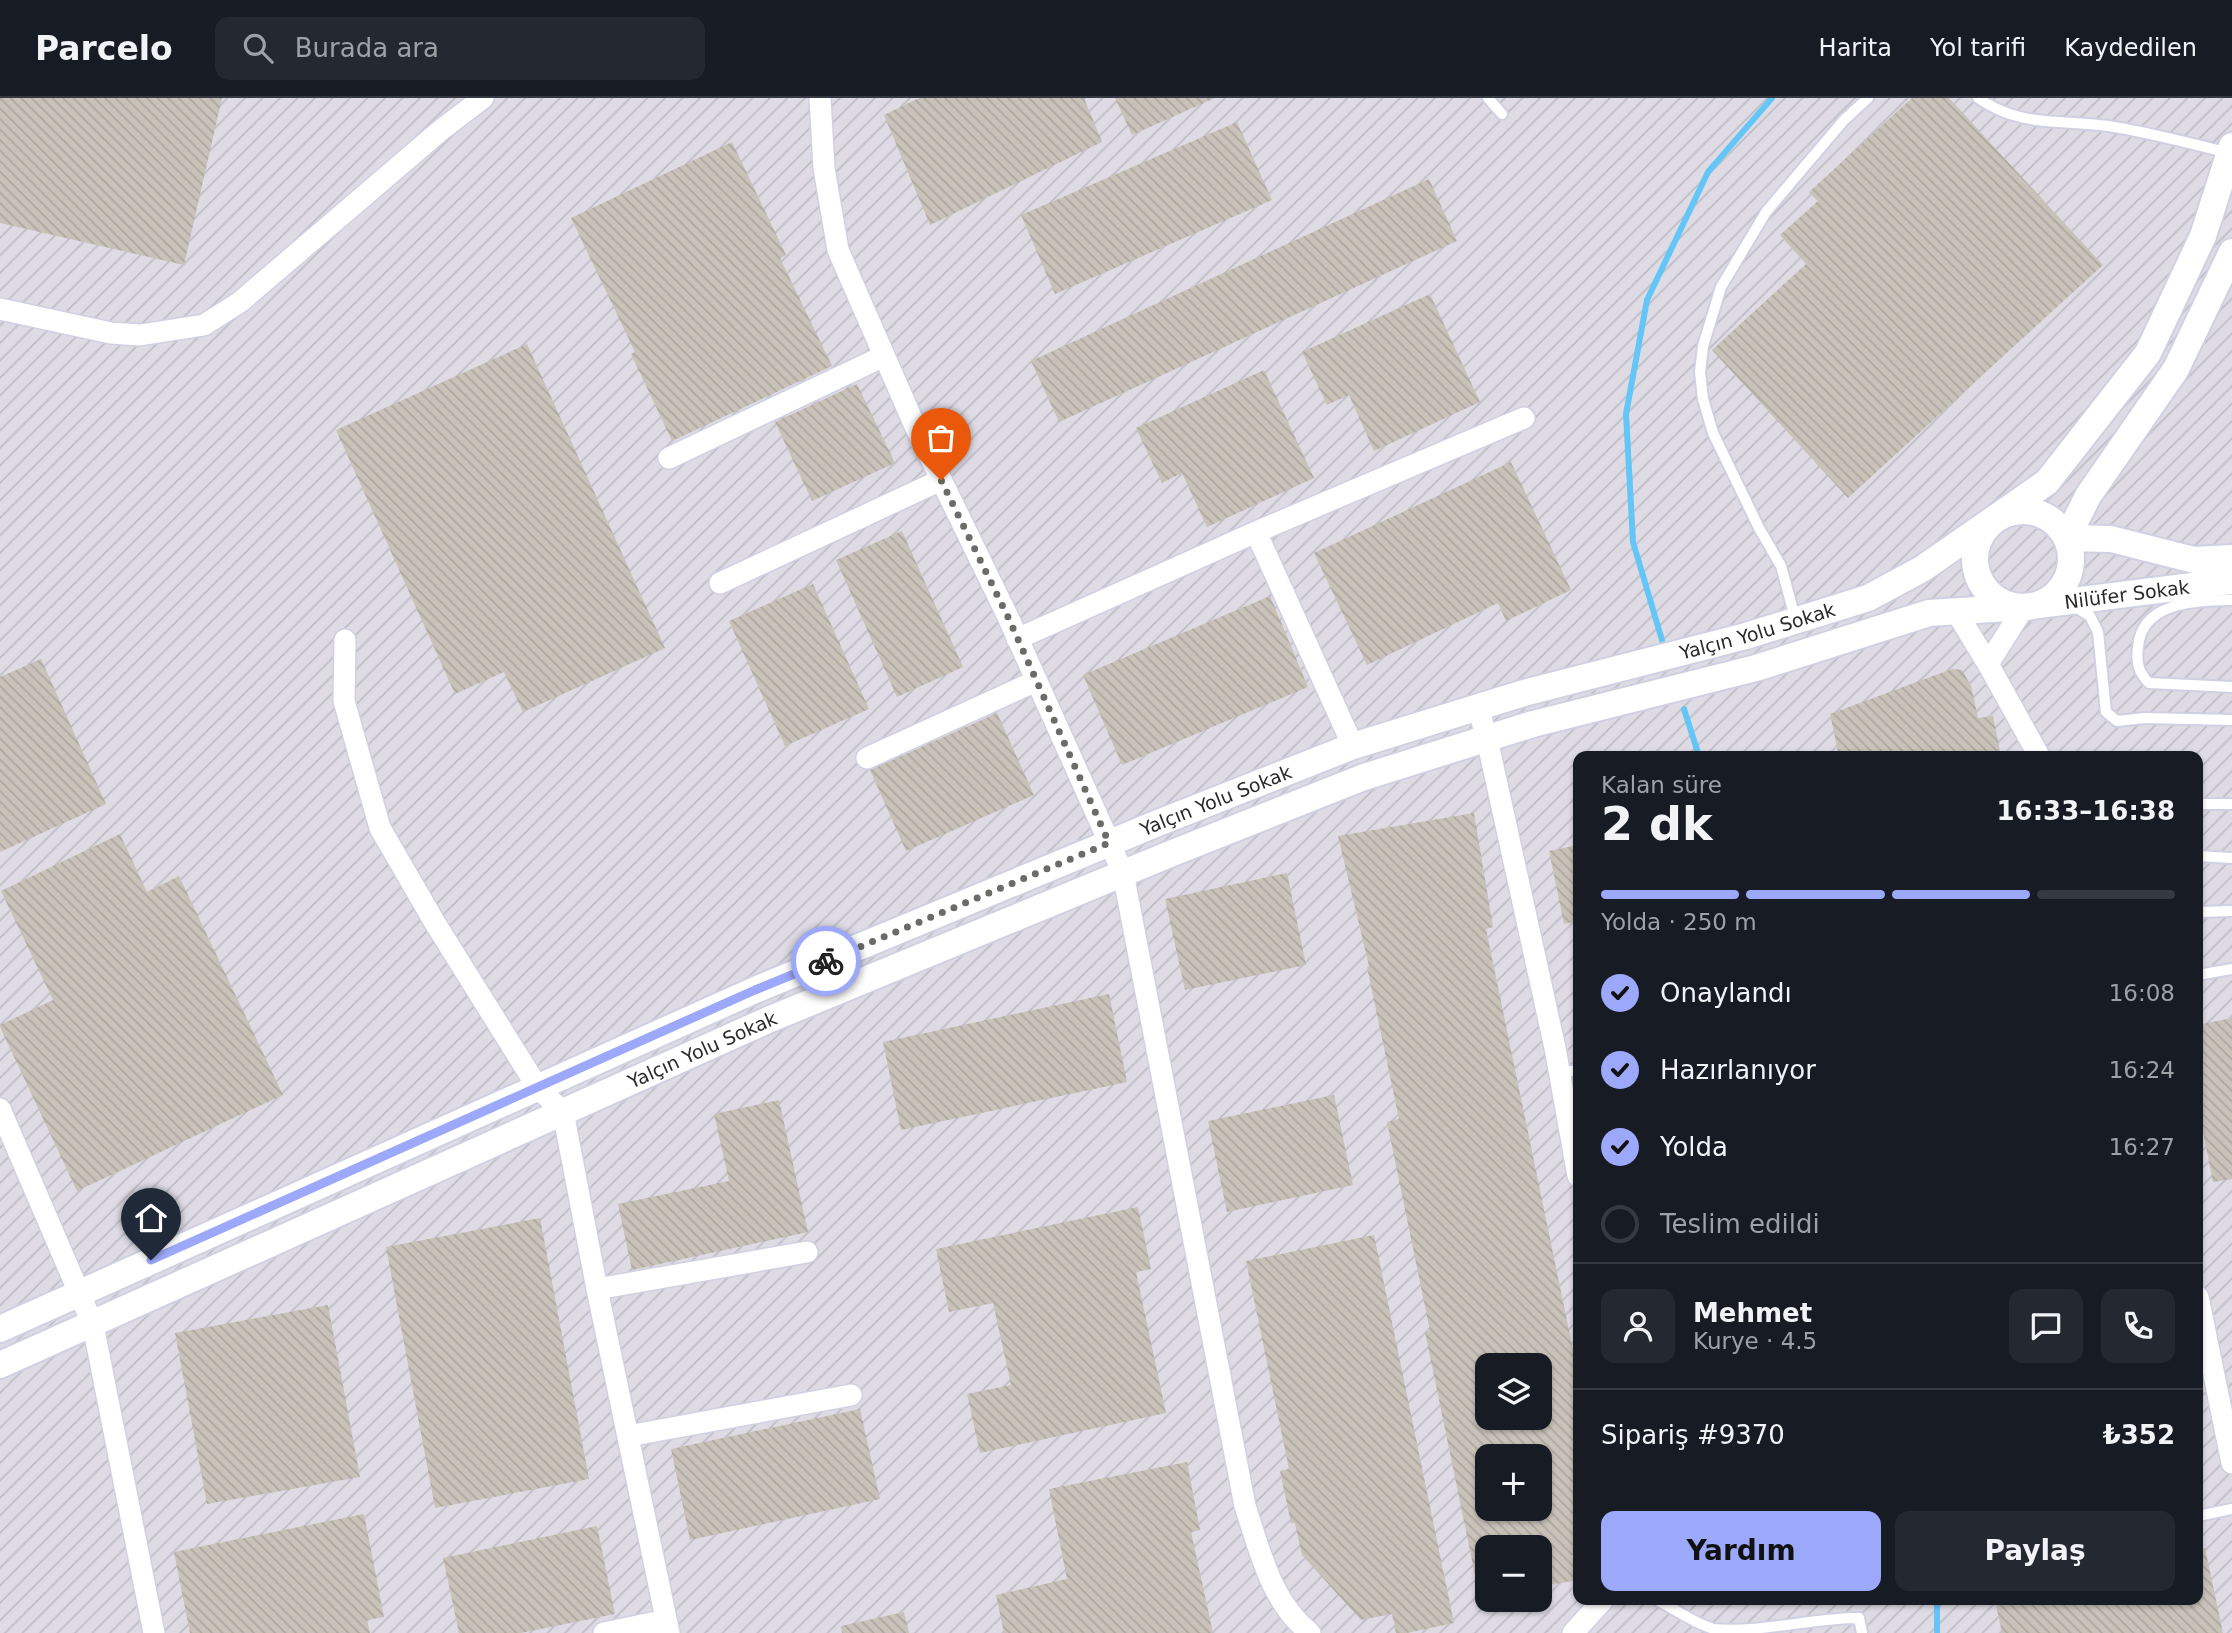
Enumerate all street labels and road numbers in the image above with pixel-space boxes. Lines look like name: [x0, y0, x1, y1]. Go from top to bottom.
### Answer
street label: Nilüfer Sokak: [2063, 575, 2191, 613]
street label: Yalçın Yolu Sokak: [1676, 598, 1838, 664]
street label: Yalçın Yolu Sokak: [1136, 760, 1295, 841]
street label: Yalçın Yolu Sokak: [624, 1007, 780, 1093]

